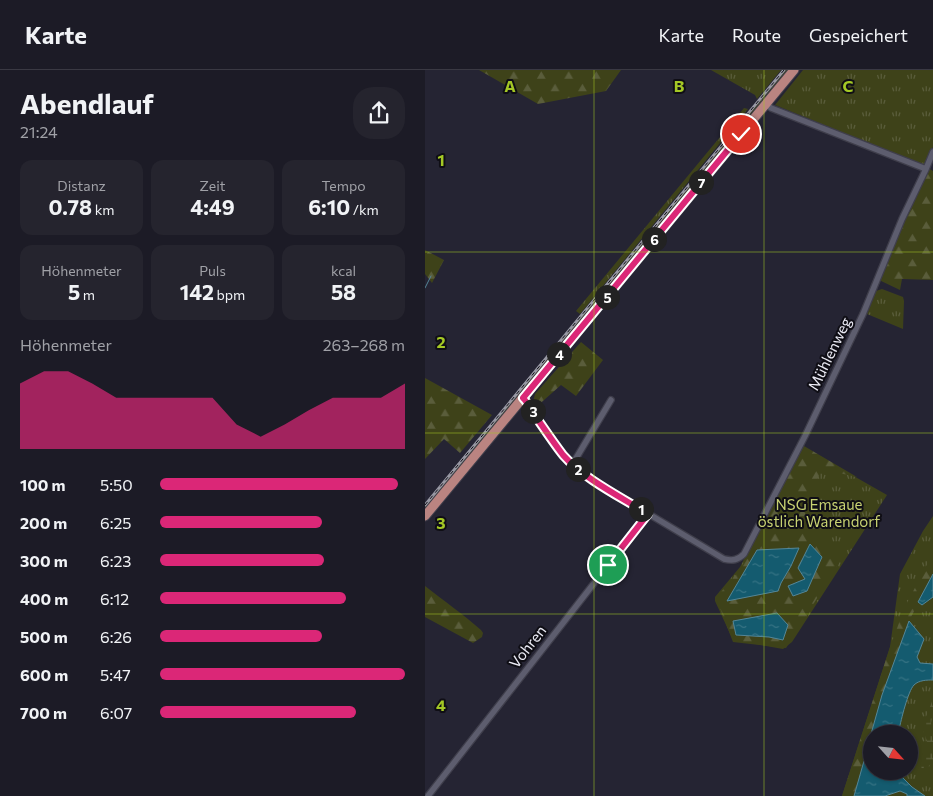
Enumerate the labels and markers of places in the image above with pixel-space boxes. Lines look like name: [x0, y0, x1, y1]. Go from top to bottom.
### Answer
pin: [720, 113, 762, 155]
pin: 7: [689, 170, 713, 194]
pin: 6: [641, 226, 667, 252]
pin: 5: [595, 284, 619, 310]
pin: 4: [547, 342, 571, 366]
pin: 3: [521, 398, 545, 424]
pin: 2: [565, 456, 591, 482]
pin: 1: [629, 496, 653, 522]
pin: [587, 544, 629, 586]

